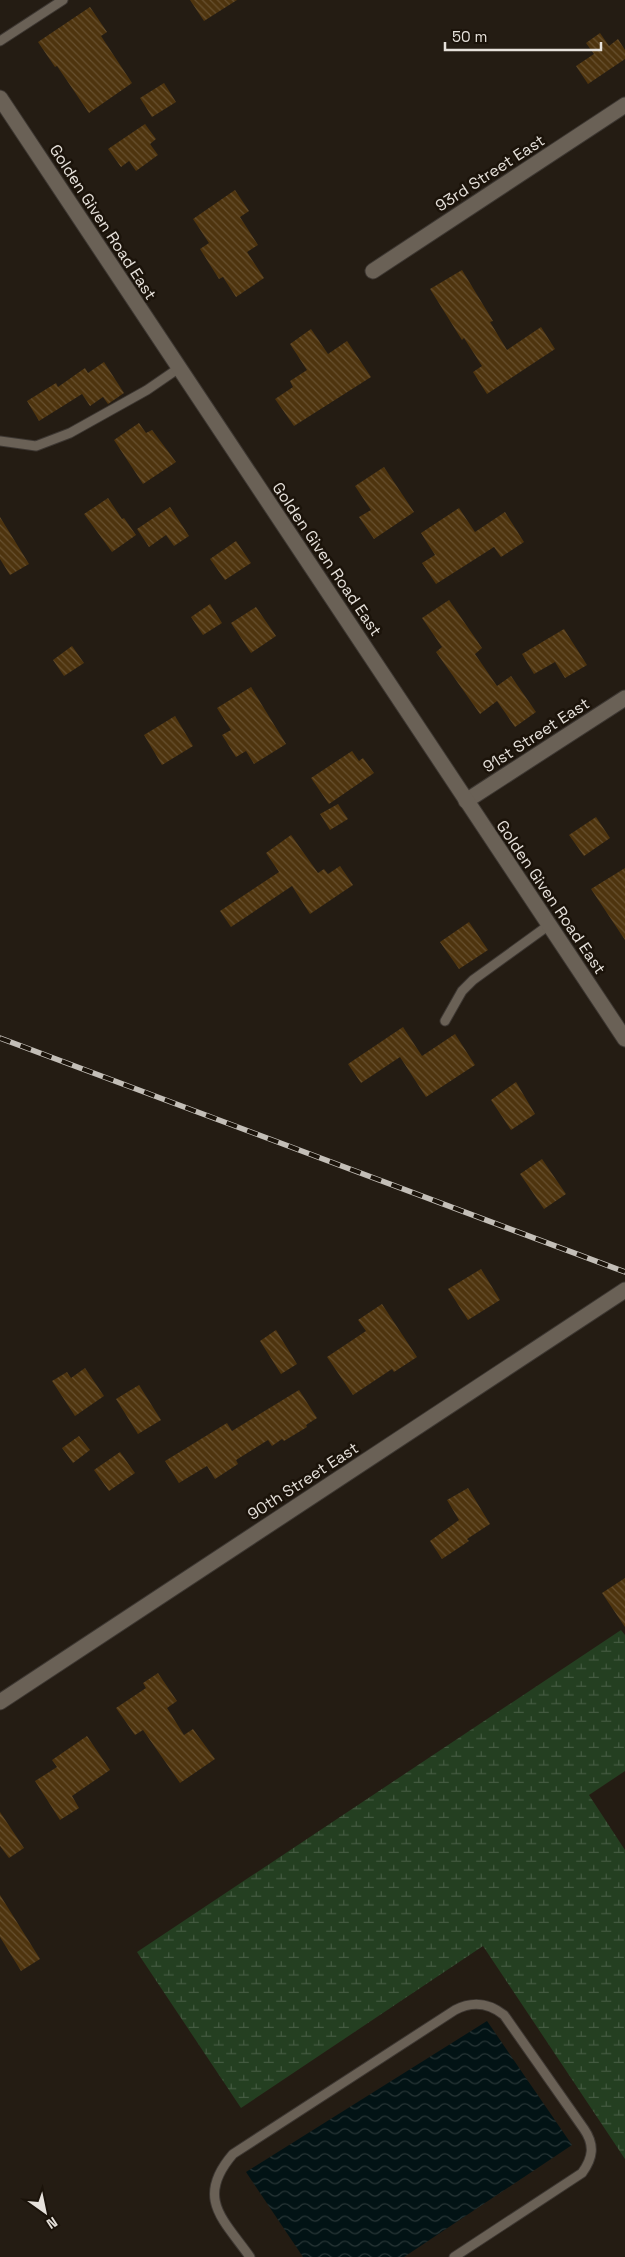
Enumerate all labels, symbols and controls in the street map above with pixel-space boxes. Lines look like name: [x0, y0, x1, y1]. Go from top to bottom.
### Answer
scale bar: [445, 20, 601, 52]
text: 50 m: [452, 27, 487, 46]
street label: 93rd Street East: [431, 130, 549, 216]
street label: Golden Given Road East: [45, 140, 161, 304]
street label: Golden Given Road East: [268, 478, 386, 640]
street label: 91st Street East: [479, 693, 593, 777]
street label: Golden Given Road East: [492, 816, 610, 978]
street label: 90th Street East: [244, 1437, 362, 1525]
north arrow: [20, 2187, 70, 2237]
text: N: [43, 2213, 61, 2233]

